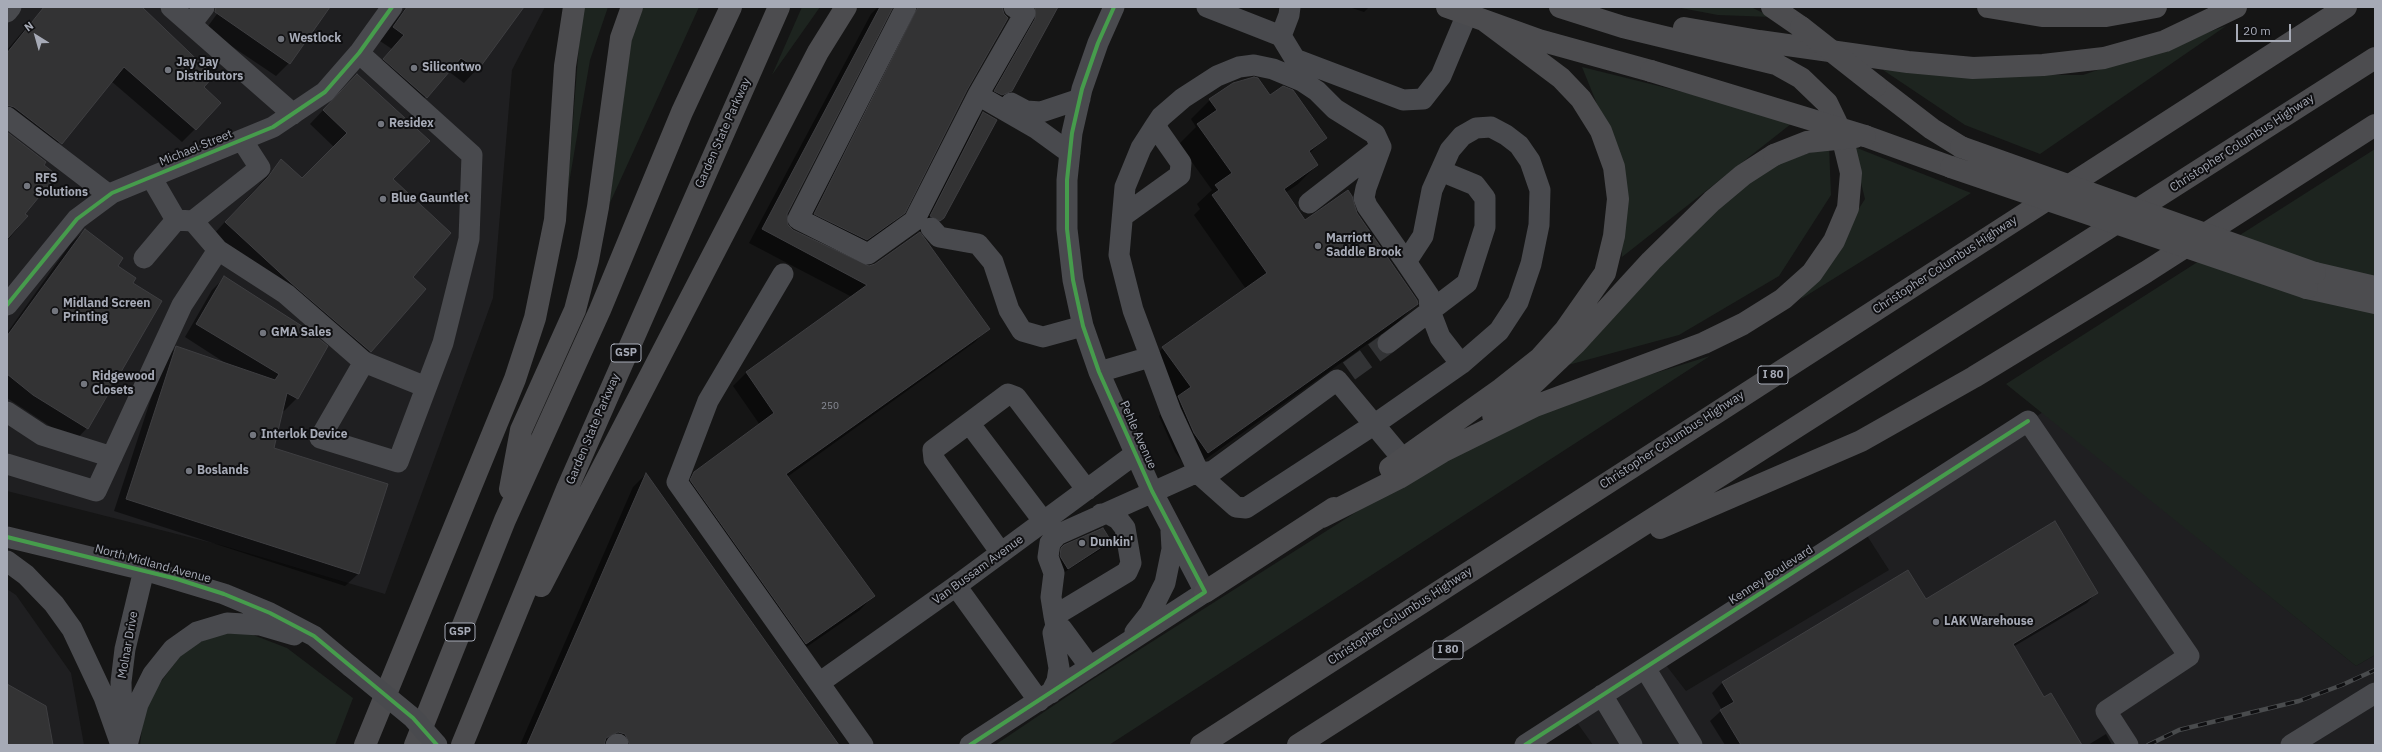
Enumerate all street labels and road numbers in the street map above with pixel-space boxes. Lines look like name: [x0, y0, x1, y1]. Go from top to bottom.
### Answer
street label: Garden State Parkway: [692, 76, 754, 190]
street label: Christopher Columbus Highway: [2167, 91, 2317, 195]
street label: Michael Street: [157, 127, 235, 169]
street label: Christopher Columbus Highway: [1870, 213, 2020, 317]
road number: GSP: [611, 344, 641, 362]
road number: I 80: [1758, 366, 1788, 384]
street label: Garden State Parkway: [563, 371, 623, 487]
street label: Christopher Columbus Highway: [1597, 388, 1747, 492]
street label: Pehle Avenue: [1117, 399, 1159, 471]
street label: Van Bussam Avenue: [930, 532, 1026, 608]
street label: North Midland Avenue: [93, 542, 213, 586]
street label: Kenney Boulevard: [1726, 542, 1816, 608]
street label: Christopher Columbus Highway: [1325, 564, 1475, 668]
street label: Molnar Drive: [115, 610, 141, 680]
road number: GSP: [445, 623, 475, 641]
road number: I 80: [1433, 641, 1463, 659]

